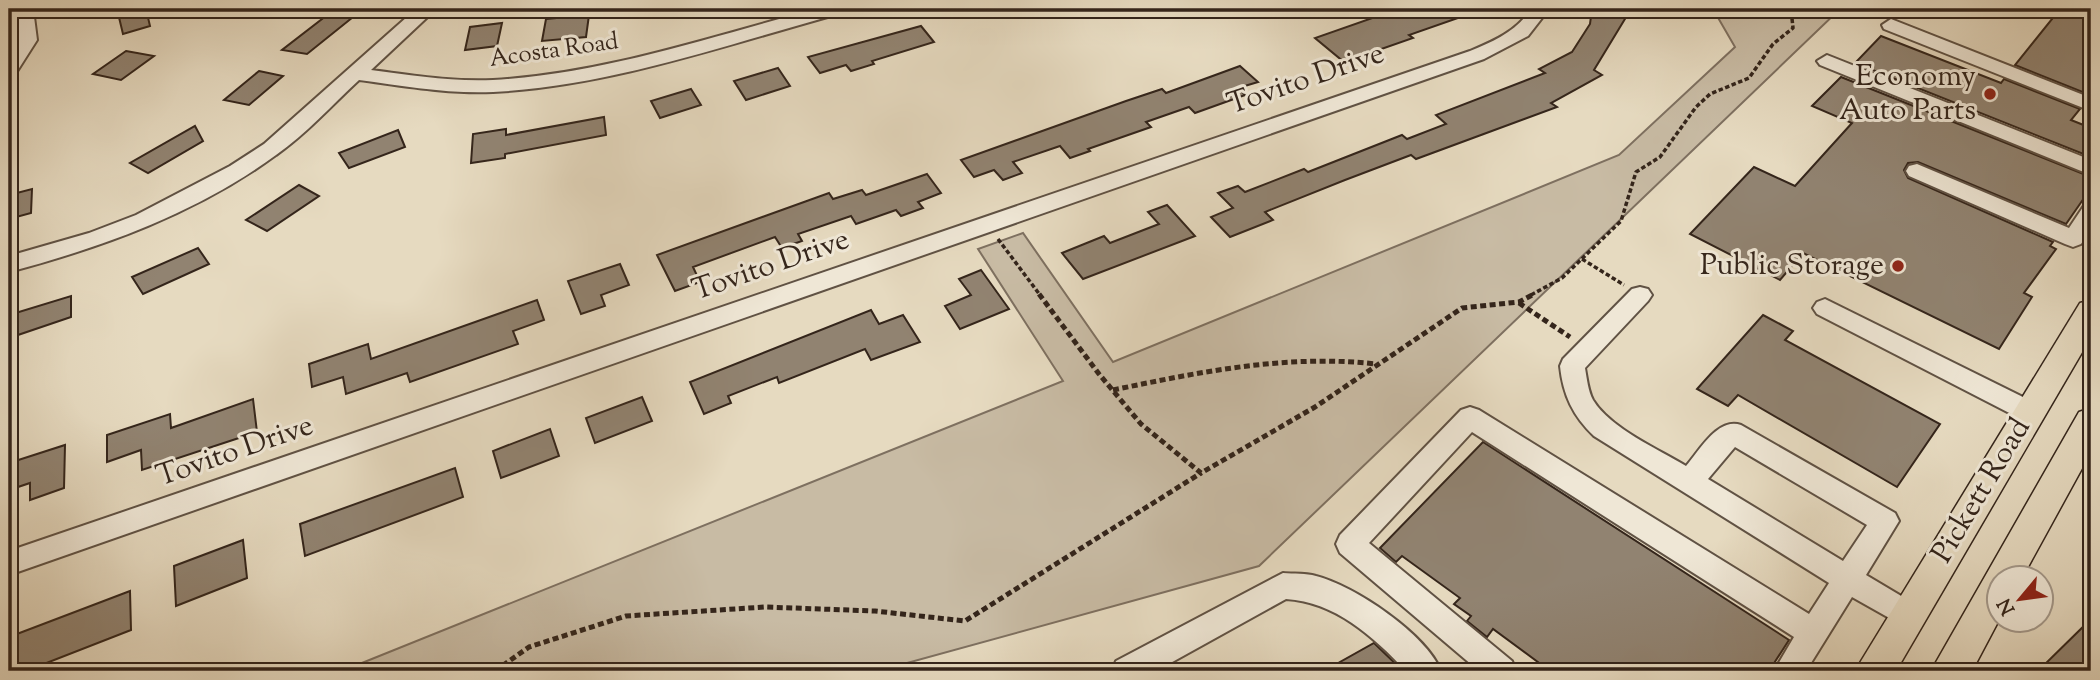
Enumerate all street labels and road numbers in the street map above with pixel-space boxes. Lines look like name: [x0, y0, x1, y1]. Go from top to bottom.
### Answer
street label: Acosta Road: [487, 25, 621, 77]
street label: Tovito Drive: [1222, 33, 1390, 127]
street label: Tovito Drive: [687, 219, 855, 313]
street label: Tovito Drive: [151, 405, 319, 499]
street label: Pickett Road: [1922, 410, 2042, 572]

